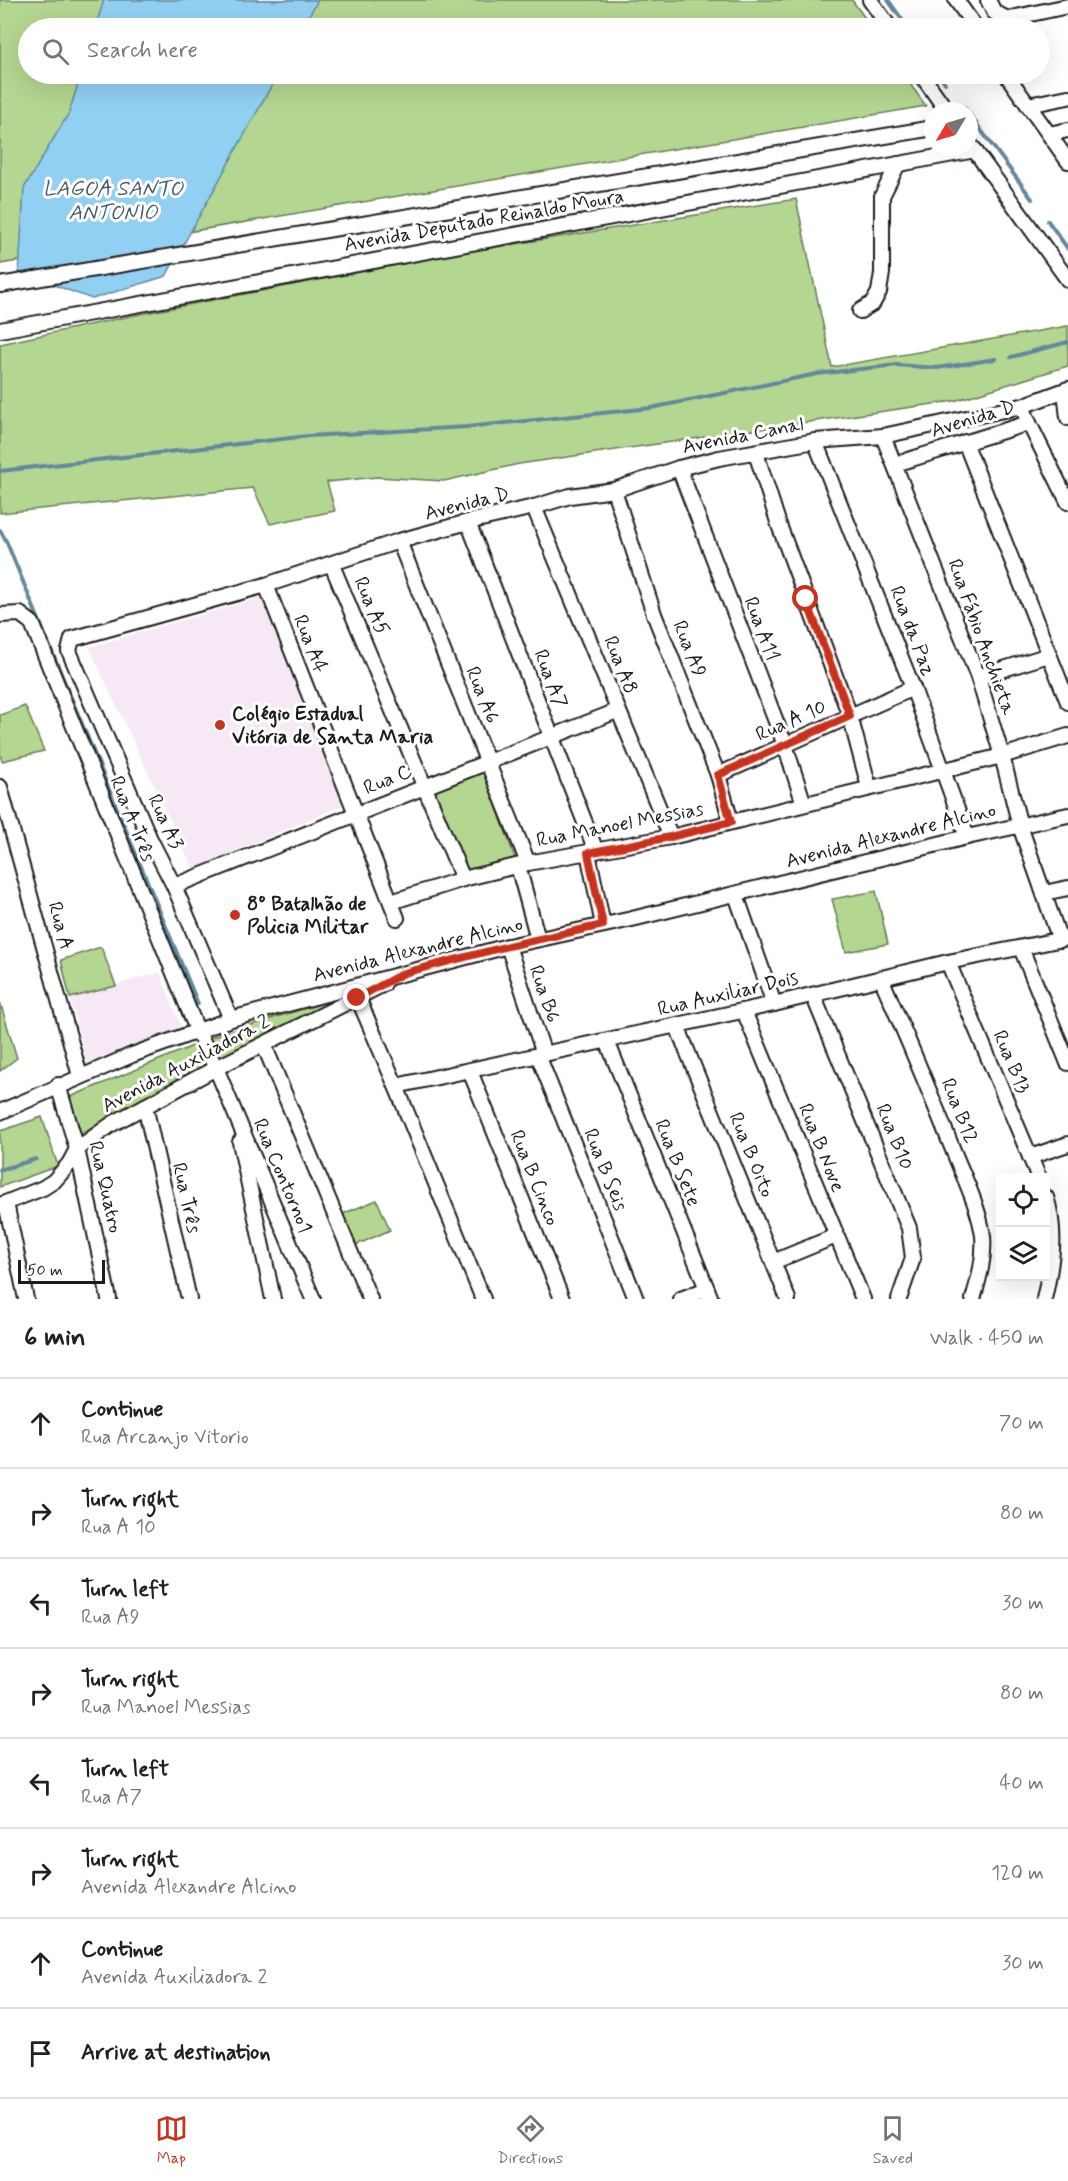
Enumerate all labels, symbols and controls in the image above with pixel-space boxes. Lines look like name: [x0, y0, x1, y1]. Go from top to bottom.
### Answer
search box: [18, 18, 1050, 84]
icon: search: [39, 35, 72, 68]
text: Search here: [87, 37, 198, 65]
north arrow: [924, 102, 978, 156]
water label: LAGOA SANTO ANTONIO: [43, 175, 184, 227]
street label: Avenida Deputado Reinaldo Moura: [342, 183, 626, 259]
street label: Avenida D: [928, 393, 1018, 445]
street label: Avenida Canal: [680, 411, 806, 461]
street label: Avenida D: [422, 480, 512, 528]
street label: Rua Fábio Anchieta: [940, 556, 1022, 719]
street label: Rua A5: [347, 573, 395, 639]
street label: Rua da Paz: [882, 582, 942, 680]
route start: [792, 585, 818, 611]
street label: Rua A11: [736, 593, 786, 665]
street label: Rua A4: [286, 611, 334, 677]
street label: Rua A9: [665, 617, 713, 681]
street label: Rua A8: [596, 632, 644, 698]
street label: Rua A7: [526, 646, 574, 712]
street label: Rua A6: [458, 663, 506, 727]
street label: Rua A 10: [751, 693, 831, 749]
place label: Colégio Estadual Vitória de Santa Maria: [232, 701, 434, 751]
marker: Colégio Estadual Vitória de Santa Maria: [213, 718, 227, 732]
street label: Rua C: [360, 758, 416, 802]
street label: Rua A Três: [103, 772, 162, 866]
street label: Rua A3: [141, 790, 189, 854]
street label: Rua Manoel Messias: [534, 796, 706, 854]
street label: Avenida Alexandre Alcino: [783, 797, 999, 875]
place label: 8º Batalhão de Policia Militar: [247, 891, 369, 941]
street label: Rua A: [41, 899, 79, 953]
marker: 8º Batalhão de Policia Militar: [228, 908, 242, 922]
street label: Avenida Alexandre Alcino: [310, 911, 526, 989]
street label: Rua B6: [522, 962, 566, 1026]
street label: Rua Auxiliar Dois: [655, 965, 801, 1023]
route end: [343, 984, 369, 1010]
street label: Avenida Auxiliadora 2: [97, 1008, 275, 1120]
street label: Rua B13: [986, 1026, 1036, 1098]
street label: Rua B12: [934, 1074, 984, 1148]
street label: Rua B Nove: [791, 1100, 851, 1196]
street label: Rua B10: [869, 1100, 919, 1174]
street label: Rua B Oito: [722, 1108, 780, 1202]
street label: Rua Contorno1: [246, 1115, 318, 1237]
street label: Rua B Sete: [647, 1115, 707, 1211]
street label: Rua B Seis: [576, 1125, 634, 1215]
street label: Rua B Cinco: [503, 1126, 565, 1230]
street label: Rua Quatro: [81, 1138, 129, 1236]
street label: Rua Três: [165, 1160, 207, 1236]
map controls: [996, 1173, 1050, 1281]
button: locate: [996, 1173, 1050, 1227]
button: layers: [996, 1227, 1050, 1281]
scale bar: [18, 1257, 105, 1284]
text: 50 m: [27, 1260, 63, 1281]
text: 6 min: [24, 1321, 86, 1355]
text: Walk · 450 m: [930, 1325, 1044, 1352]
text: Continue: [81, 1396, 163, 1424]
icon: ahead: [24, 1407, 57, 1440]
text: 70 m: [999, 1410, 1044, 1437]
text: Rua Arcanjo Vitorio: [81, 1424, 249, 1451]
text: Turn right: [81, 1486, 179, 1514]
icon: right: [24, 1497, 57, 1530]
text: 80 m: [1000, 1500, 1044, 1527]
text: Rua A 10: [81, 1514, 156, 1541]
text: Turn left: [81, 1576, 169, 1604]
icon: left: [24, 1587, 57, 1620]
text: 30 m: [1002, 1590, 1044, 1617]
text: Rua A9: [81, 1604, 140, 1631]
text: Turn right: [81, 1666, 179, 1694]
icon: right: [24, 1677, 57, 1710]
text: 80 m: [1000, 1680, 1044, 1707]
text: Rua Manoel Messias: [81, 1694, 251, 1721]
text: Turn left: [81, 1756, 169, 1784]
icon: left: [24, 1767, 57, 1800]
text: 40 m: [1000, 1770, 1044, 1797]
text: Rua A7: [81, 1784, 142, 1811]
text: Turn right: [81, 1846, 179, 1874]
icon: right: [24, 1857, 57, 1890]
text: 120 m: [991, 1860, 1044, 1887]
text: Avenida Alexandre Alcino: [81, 1874, 296, 1901]
text: Continue: [81, 1936, 163, 1964]
icon: ahead: [24, 1947, 57, 1980]
text: 30 m: [1002, 1950, 1044, 1977]
text: Avenida Auxiliadora 2: [81, 1964, 267, 1991]
icon: arrive: [24, 2037, 57, 2070]
text: Arrive at destination: [81, 2039, 271, 2067]
tab: Map: [155, 2112, 188, 2169]
tab: Directions: [497, 2112, 563, 2169]
tab: Saved: [873, 2112, 913, 2169]

